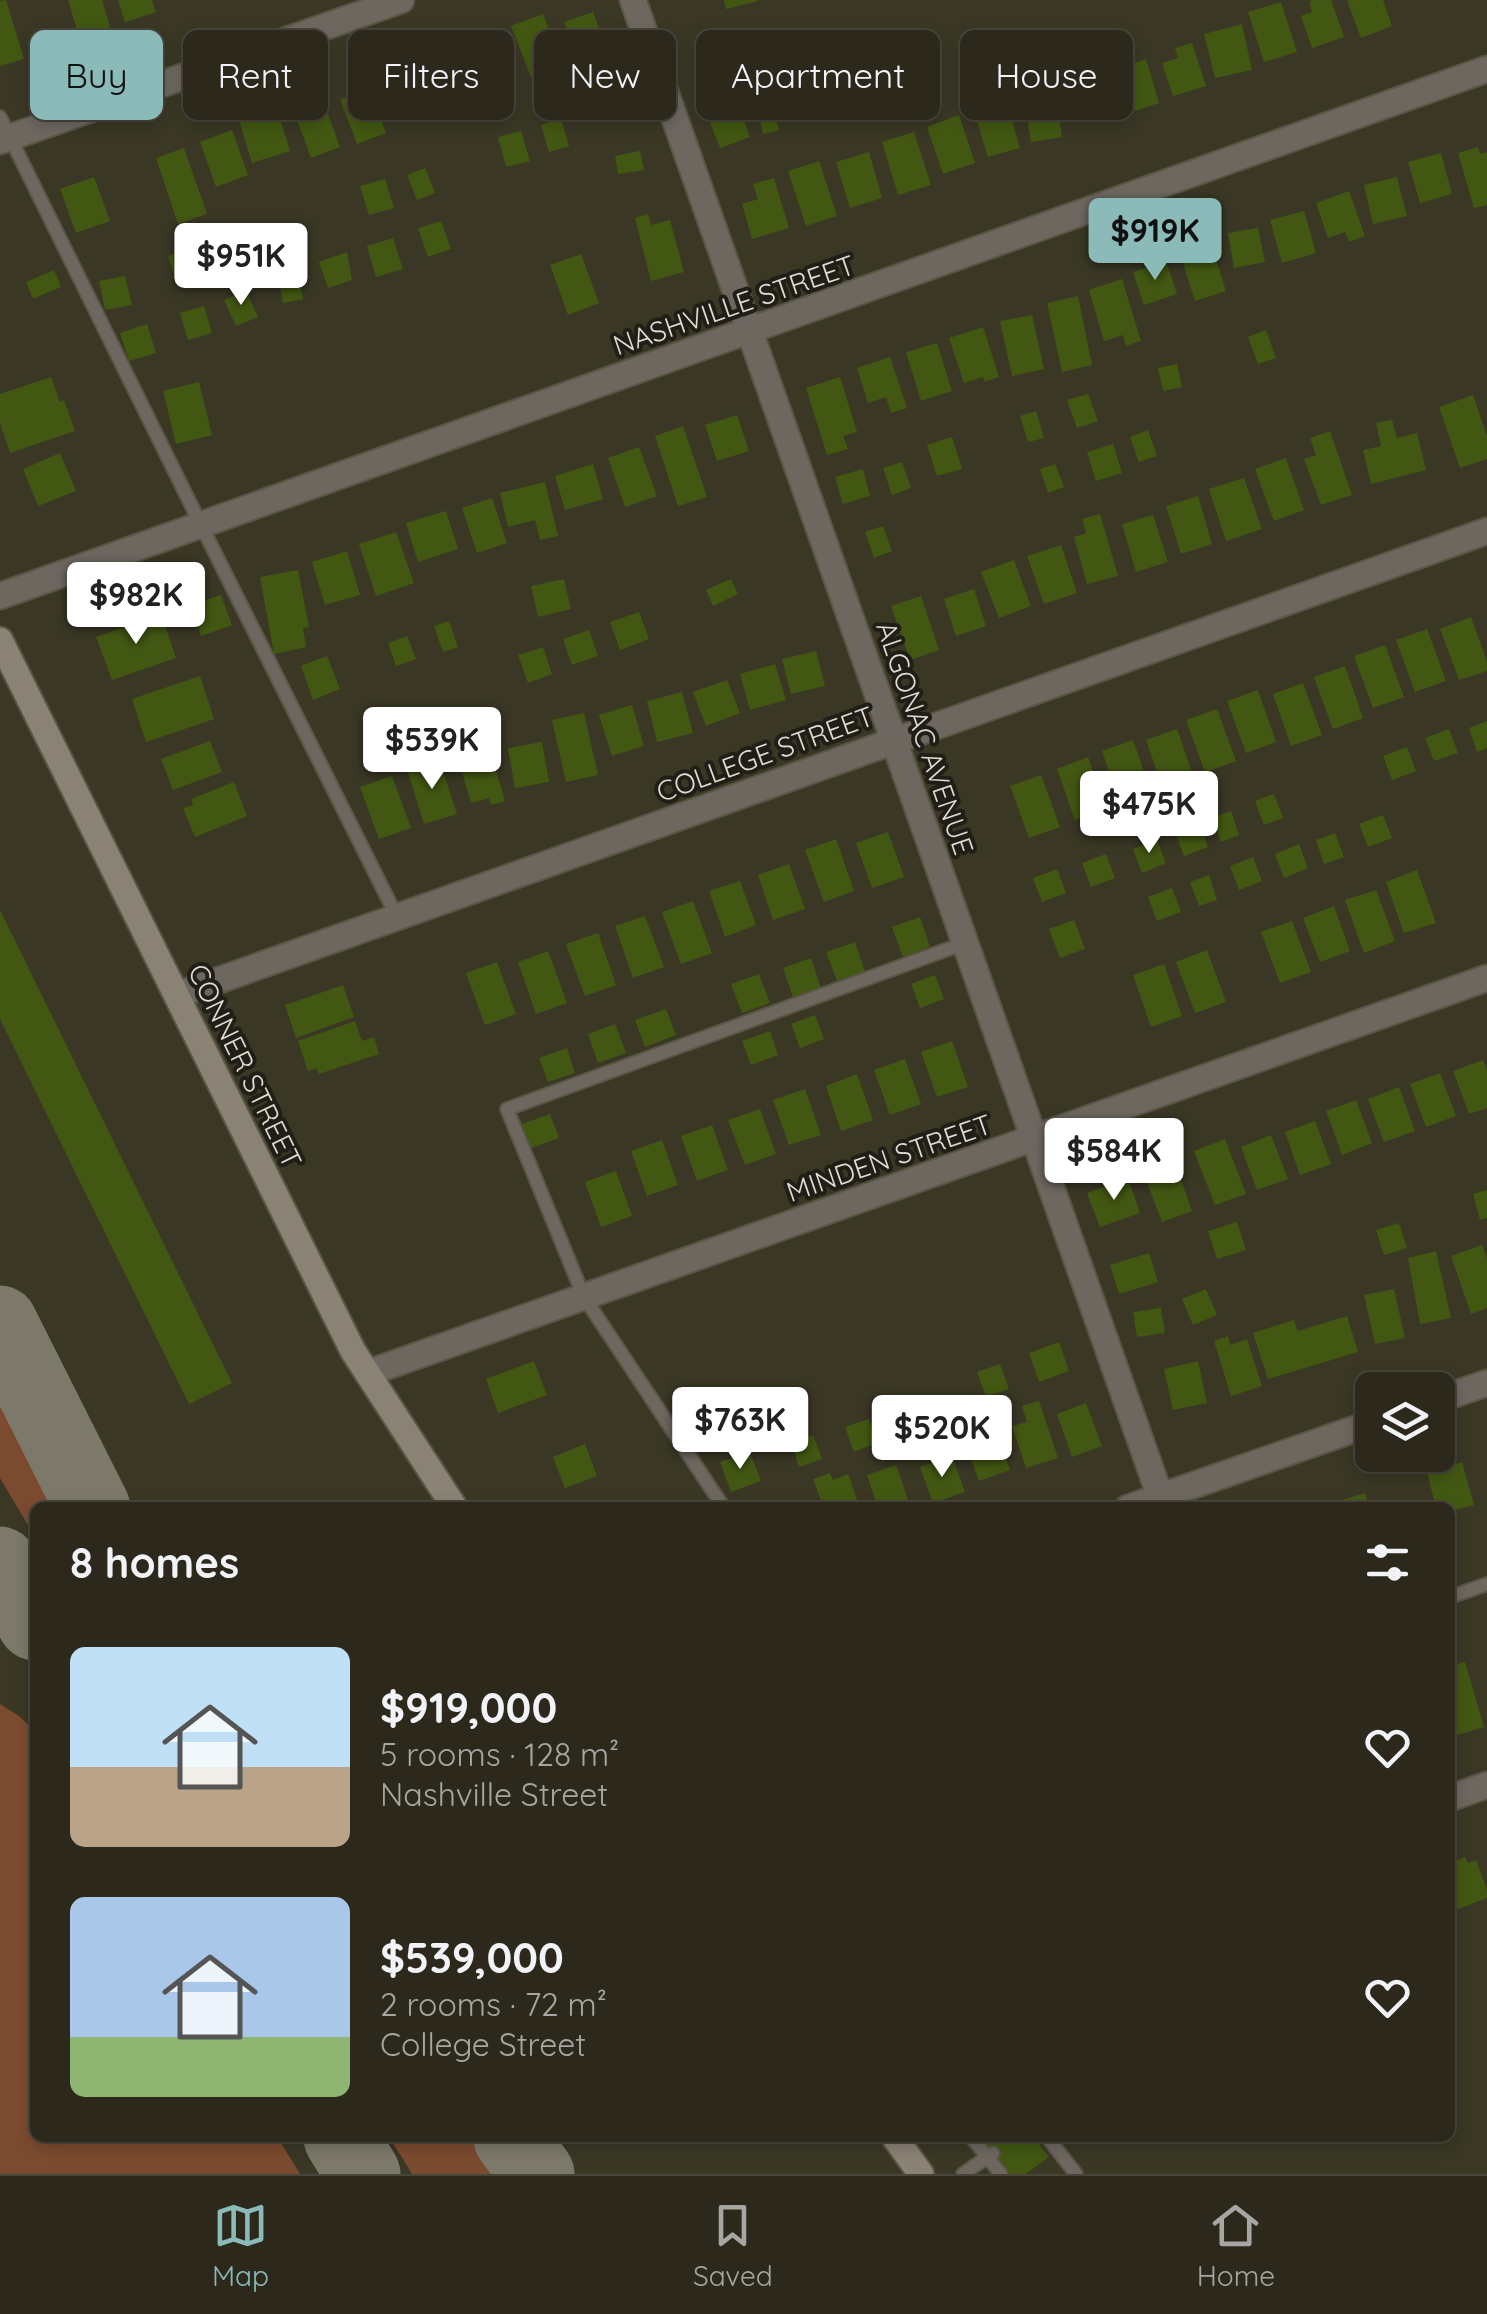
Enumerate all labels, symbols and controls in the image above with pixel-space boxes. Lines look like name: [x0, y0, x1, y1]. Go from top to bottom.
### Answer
chip: Buy: [30, 30, 163, 120]
chip: Rent: [183, 30, 328, 120]
chip: Filters: [348, 30, 514, 120]
chip: New: [534, 30, 676, 120]
chip: Apartment: [696, 30, 940, 120]
chip: House: [960, 30, 1133, 120]
pin: $919K: [1085, 198, 1225, 283]
text: $919K: [1111, 210, 1199, 250]
pin: $951K: [171, 223, 311, 308]
text: $951K: [196, 235, 286, 275]
street label: NASHVILLE STREET: [608, 247, 859, 362]
pin: $982K: [66, 562, 206, 647]
text: $982K: [89, 574, 183, 614]
street label: ALGONAC AVENUE: [869, 617, 982, 859]
street label: COLLEGE STREET: [651, 698, 878, 809]
pin: $539K: [362, 707, 502, 792]
text: $539K: [385, 719, 479, 759]
pin: $475K: [1079, 771, 1219, 856]
text: $475K: [1102, 783, 1196, 823]
street label: CONNER STREET: [181, 958, 310, 1174]
street label: MINDEN STREET: [782, 1106, 996, 1209]
pin: $584K: [1044, 1118, 1184, 1203]
text: $584K: [1067, 1130, 1161, 1170]
map controls: [1355, 1372, 1455, 1472]
button: layers: [1355, 1372, 1455, 1472]
pin: $763K: [670, 1387, 810, 1472]
pin: $520K: [872, 1395, 1012, 1480]
text: $763K: [694, 1399, 786, 1439]
text: $520K: [894, 1407, 990, 1447]
icon: filters: [1360, 1535, 1415, 1590]
text: 8 homes: [70, 1536, 239, 1589]
text: $919,000: [380, 1681, 557, 1734]
icon: home: [150, 1687, 270, 1807]
icon: heart: [1360, 1720, 1415, 1775]
text: 5 rooms · 128 m²: [380, 1734, 619, 1774]
text: Nashville Street: [380, 1774, 608, 1814]
text: $539,000: [380, 1931, 564, 1984]
icon: home: [150, 1937, 270, 2057]
icon: heart: [1360, 1970, 1415, 2025]
text: 2 rooms · 72 m²: [380, 1984, 607, 2024]
text: College Street: [380, 2024, 586, 2064]
tab: Map: [212, 2198, 269, 2293]
tab: Saved: [693, 2198, 773, 2293]
tab: Home: [1197, 2198, 1275, 2293]

